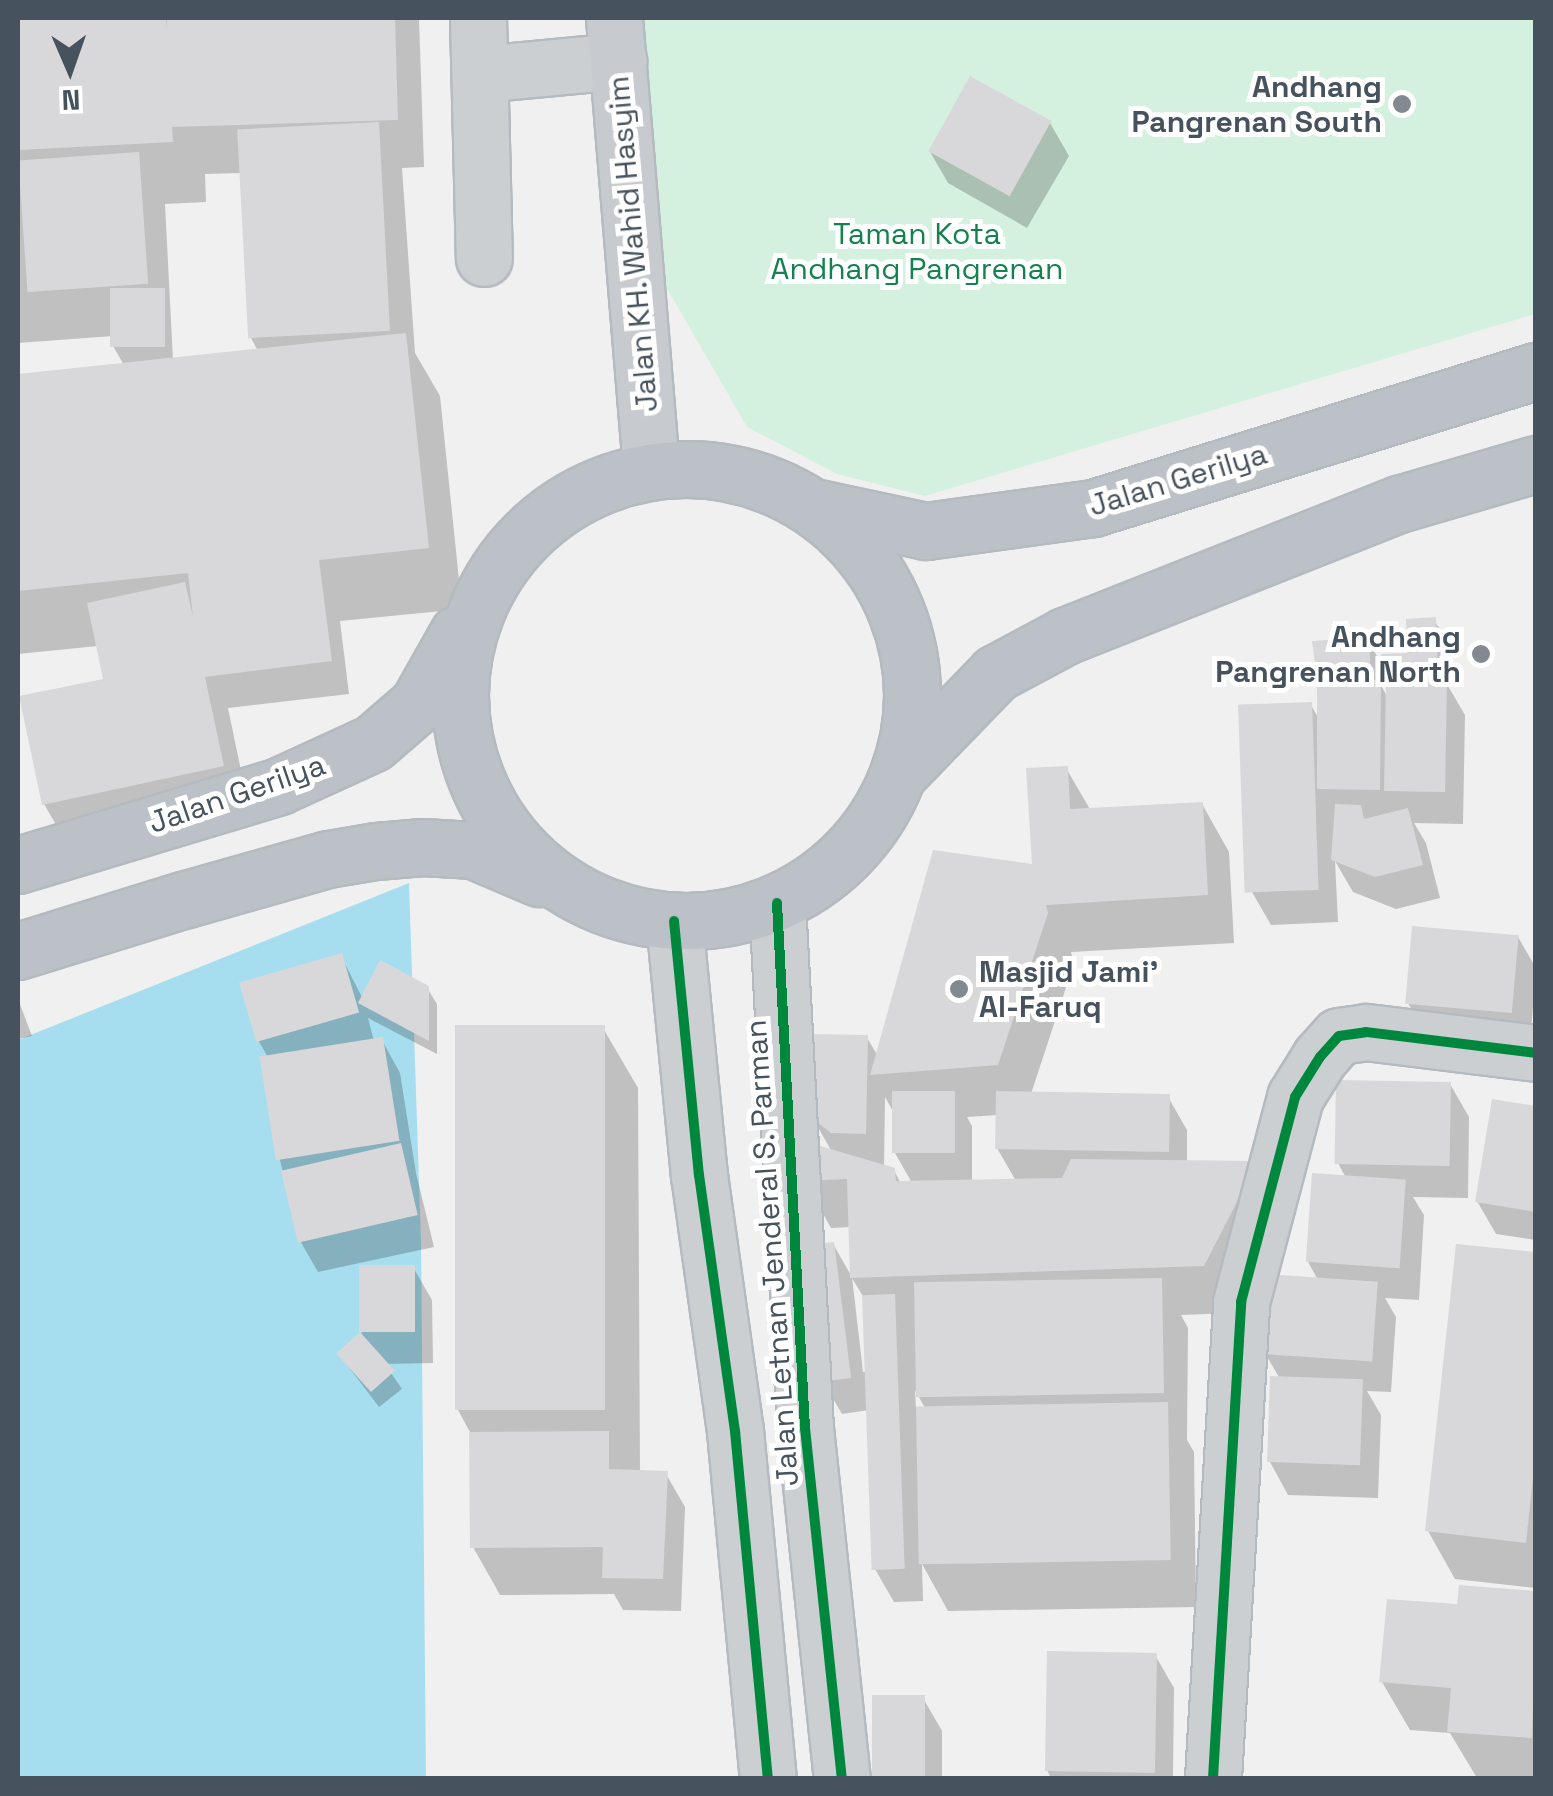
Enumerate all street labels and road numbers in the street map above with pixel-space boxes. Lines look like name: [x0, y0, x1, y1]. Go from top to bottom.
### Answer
street label: Jalan KH. Wahid Hasyim: [600, 74, 666, 414]
street label: Jalan Gerilya: [1085, 436, 1271, 524]
street label: Jalan Gerilya: [144, 747, 330, 841]
street label: Jalan Letnan Jenderal S. Parman: [738, 1018, 806, 1488]

